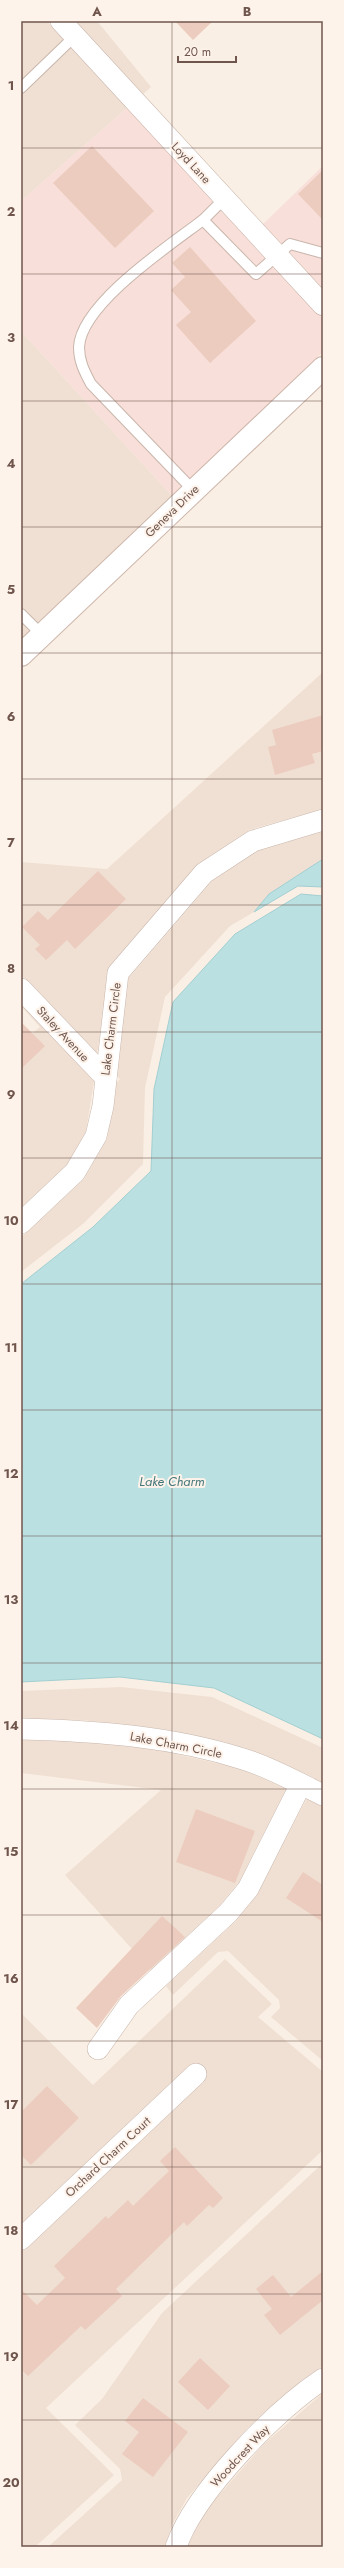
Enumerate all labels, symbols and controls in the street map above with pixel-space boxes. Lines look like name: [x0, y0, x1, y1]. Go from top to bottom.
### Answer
text: A: [91, 2, 102, 21]
text: B: [243, 2, 252, 21]
scale bar: [178, 38, 236, 64]
text: 20 m: [184, 43, 211, 61]
text: 1: [8, 76, 14, 95]
street label: Loyd Lane: [167, 138, 215, 188]
text: 2: [7, 202, 15, 221]
text: 3: [7, 328, 15, 347]
text: 4: [6, 454, 16, 473]
street label: Geneva Drive: [141, 481, 203, 541]
text: 5: [7, 580, 15, 599]
text: 6: [7, 707, 16, 726]
text: 7: [7, 833, 15, 852]
text: 8: [7, 959, 15, 978]
street label: Lake Charm Circle: [96, 982, 126, 1076]
street label: Staley Avenue: [32, 1002, 94, 1066]
text: 9: [7, 1085, 16, 1104]
text: 10: [3, 1211, 19, 1230]
text: 11: [4, 1338, 18, 1357]
text: 12: [3, 1464, 19, 1483]
water label: Lake Charm: [139, 1472, 205, 1491]
text: 13: [4, 1590, 18, 1609]
text: 14: [3, 1716, 19, 1735]
street label: Lake Charm Circle: [128, 1727, 224, 1763]
text: 15: [3, 1842, 19, 1861]
text: 16: [3, 1969, 19, 1988]
text: 17: [4, 2095, 18, 2114]
street label: Orchard Charm Court: [61, 2112, 155, 2202]
text: 18: [4, 2221, 18, 2240]
text: 19: [3, 2347, 19, 2366]
street label: Woodcrest Way: [206, 2420, 274, 2491]
text: 20: [2, 2473, 20, 2492]

